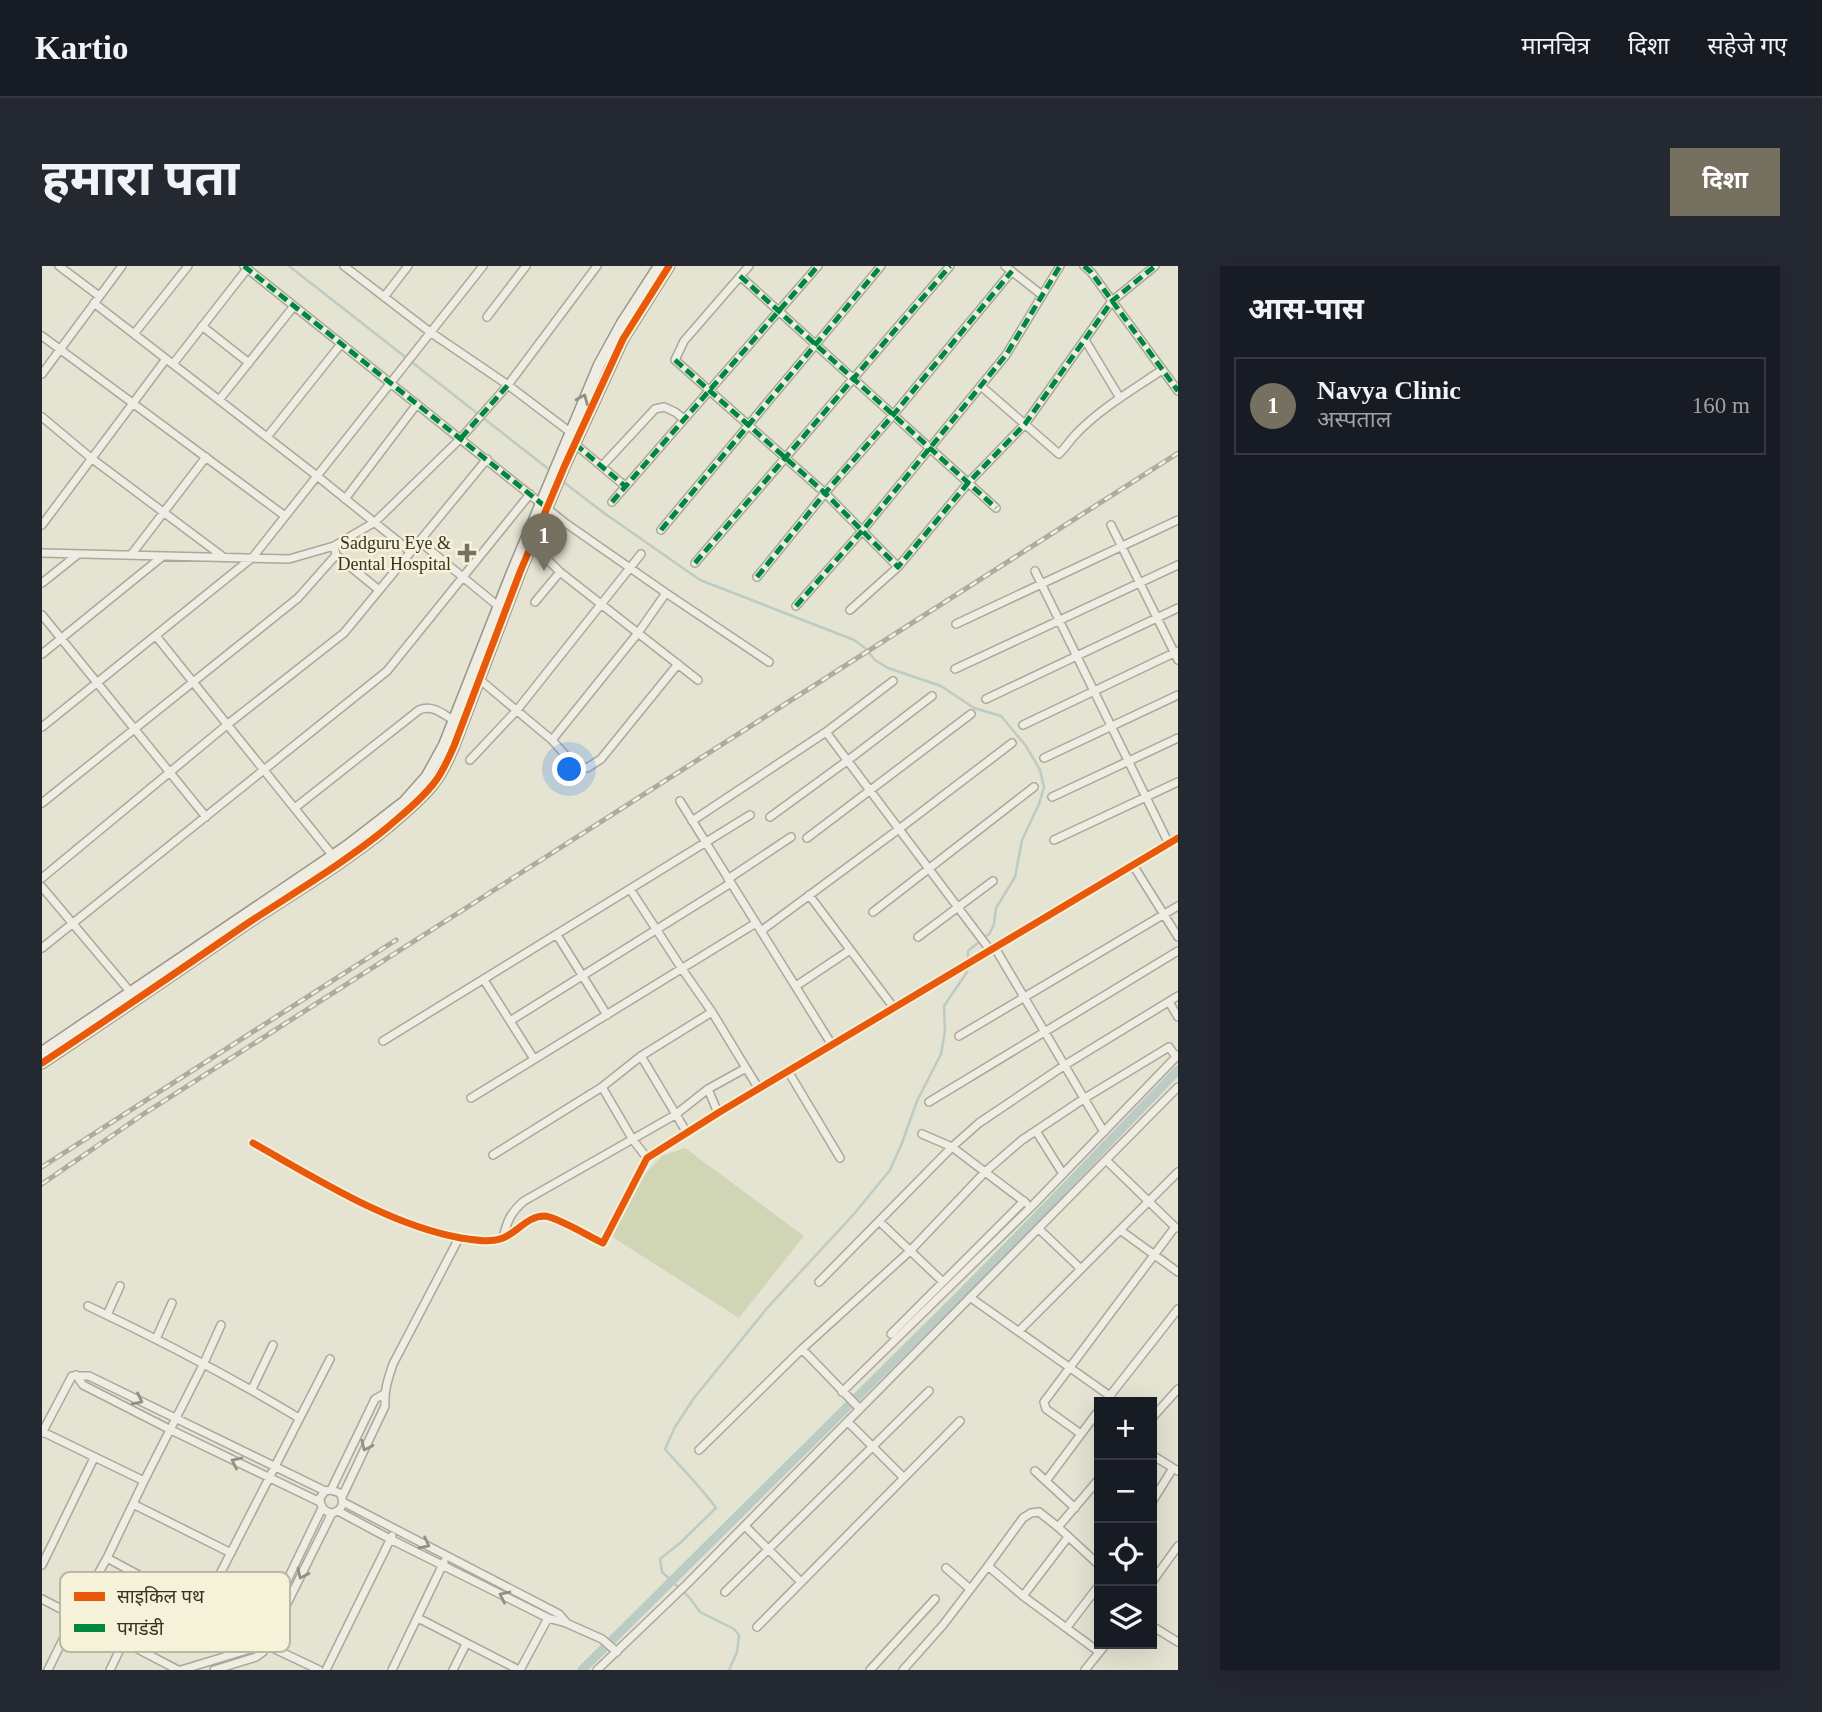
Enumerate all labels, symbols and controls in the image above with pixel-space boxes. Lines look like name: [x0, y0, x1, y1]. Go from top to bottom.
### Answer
text: Kartio: [35, 30, 128, 66]
text: मानचित्र: [1521, 33, 1590, 59]
text: दिशा: [1628, 33, 1669, 59]
text: सहेजे गए: [1707, 33, 1787, 59]
button: दिशा: [1670, 148, 1780, 216]
text: हमारा पता: [42, 151, 239, 206]
text: आस-पास: [1248, 292, 1364, 325]
text: Navya Clinic: [1317, 376, 1461, 405]
text: 1: [1267, 393, 1279, 418]
text: 160 m: [1692, 393, 1750, 418]
one-way arrow: [575, 394, 589, 406]
text: अस्पताल: [1317, 407, 1391, 432]
pin: 1: [521, 513, 567, 571]
place label: Sadguru Eye & Dental Hospital: [338, 533, 451, 574]
marker: Sadguru Eye & Dental Hospital: [457, 543, 477, 563]
your location: [552, 752, 586, 786]
one-way arrow: [131, 1392, 143, 1406]
map controls: [1094, 1397, 1157, 1649]
button: +: [1094, 1397, 1157, 1460]
one-way arrow: [360, 1439, 374, 1451]
one-way arrow: [231, 1456, 243, 1470]
button: −: [1094, 1460, 1157, 1523]
button: locate: [1094, 1523, 1157, 1586]
one-way arrow: [418, 1536, 431, 1549]
one-way arrow: [297, 1567, 311, 1579]
legend: [60, 1572, 290, 1652]
text: साइकिल पथ: [117, 1586, 205, 1607]
button: layers: [1094, 1586, 1157, 1649]
one-way arrow: [499, 1590, 511, 1604]
text: पगडंडी: [117, 1618, 165, 1639]

